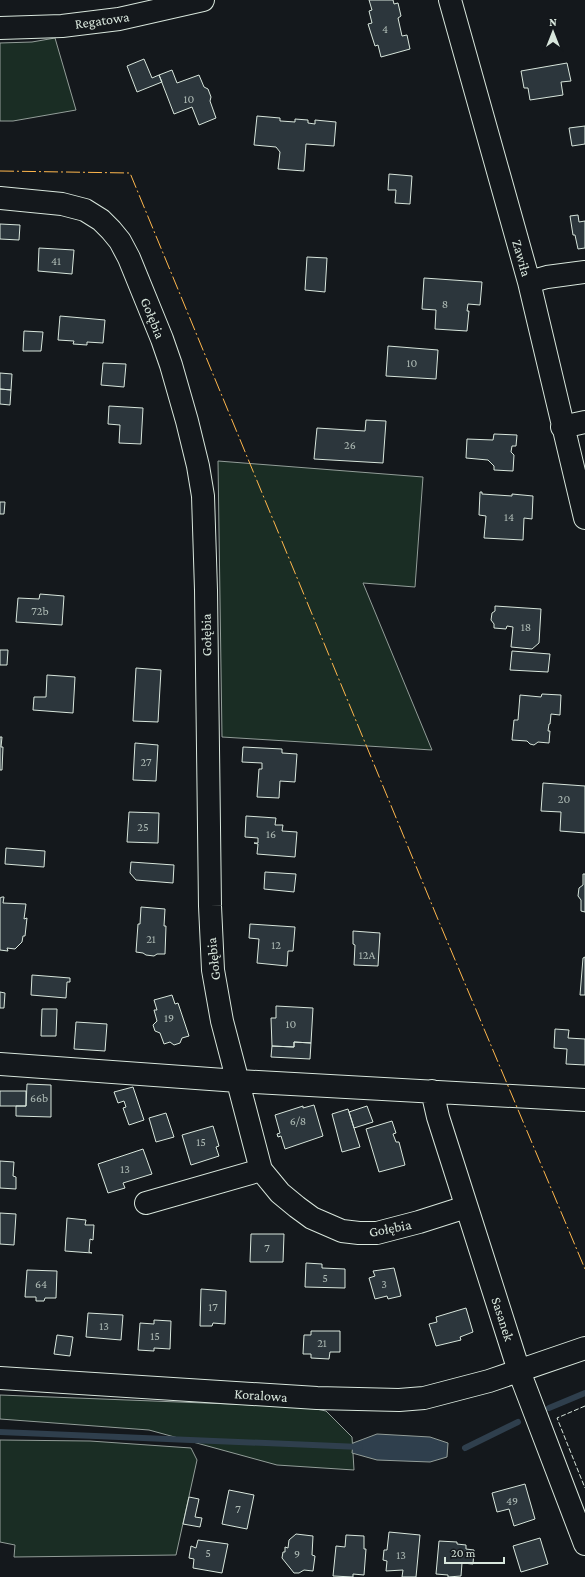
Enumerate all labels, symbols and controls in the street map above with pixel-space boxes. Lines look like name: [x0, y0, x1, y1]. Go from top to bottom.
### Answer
street label: Regatowa: [74, 8, 131, 32]
north arrow: [533, 12, 573, 52]
text: N: [549, 16, 557, 28]
house number: 4: [382, 22, 388, 36]
house number: 10: [184, 92, 195, 106]
street label: Zawiła: [509, 238, 535, 279]
house number: 41: [51, 254, 61, 268]
street label: Gołębia: [138, 295, 169, 341]
house number: 8: [442, 297, 448, 311]
house number: 10: [407, 356, 418, 370]
house number: 26: [344, 438, 356, 452]
house number: 14: [504, 510, 514, 524]
house number: 72b: [31, 604, 49, 618]
street label: Gołębia: [198, 613, 214, 657]
house number: 18: [521, 620, 531, 634]
house number: 27: [140, 755, 152, 769]
house number: 20: [558, 792, 570, 806]
house number: 25: [137, 820, 149, 834]
house number: 16: [266, 827, 276, 841]
house number: 21: [146, 932, 156, 946]
street label: Gołębia: [203, 936, 223, 981]
house number: 12: [271, 938, 281, 952]
house number: 12A: [359, 948, 375, 962]
house number: 19: [164, 1011, 174, 1025]
house number: 10: [286, 1017, 297, 1031]
house number: 66b: [30, 1091, 48, 1105]
house number: 6/8: [290, 1114, 306, 1128]
house number: 15: [196, 1135, 206, 1149]
house number: 13: [120, 1162, 130, 1176]
street label: Gołębia: [367, 1216, 413, 1240]
house number: 7: [264, 1241, 270, 1255]
house number: 5: [322, 1271, 328, 1285]
house number: 64: [35, 1277, 47, 1291]
house number: 3: [381, 1277, 387, 1291]
street label: Sasanek: [488, 1295, 518, 1343]
house number: 17: [208, 1300, 218, 1314]
house number: 13: [99, 1319, 109, 1333]
house number: 15: [150, 1329, 160, 1343]
house number: 21: [317, 1336, 327, 1350]
street label: Koralowa: [234, 1385, 289, 1405]
house number: 49: [506, 1494, 518, 1508]
house number: 7: [235, 1502, 241, 1516]
scale bar: [445, 1539, 504, 1565]
house number: 5: [205, 1546, 211, 1560]
text: 20 m: [451, 1546, 476, 1560]
house number: 9: [294, 1547, 300, 1561]
house number: 13: [396, 1548, 406, 1562]

